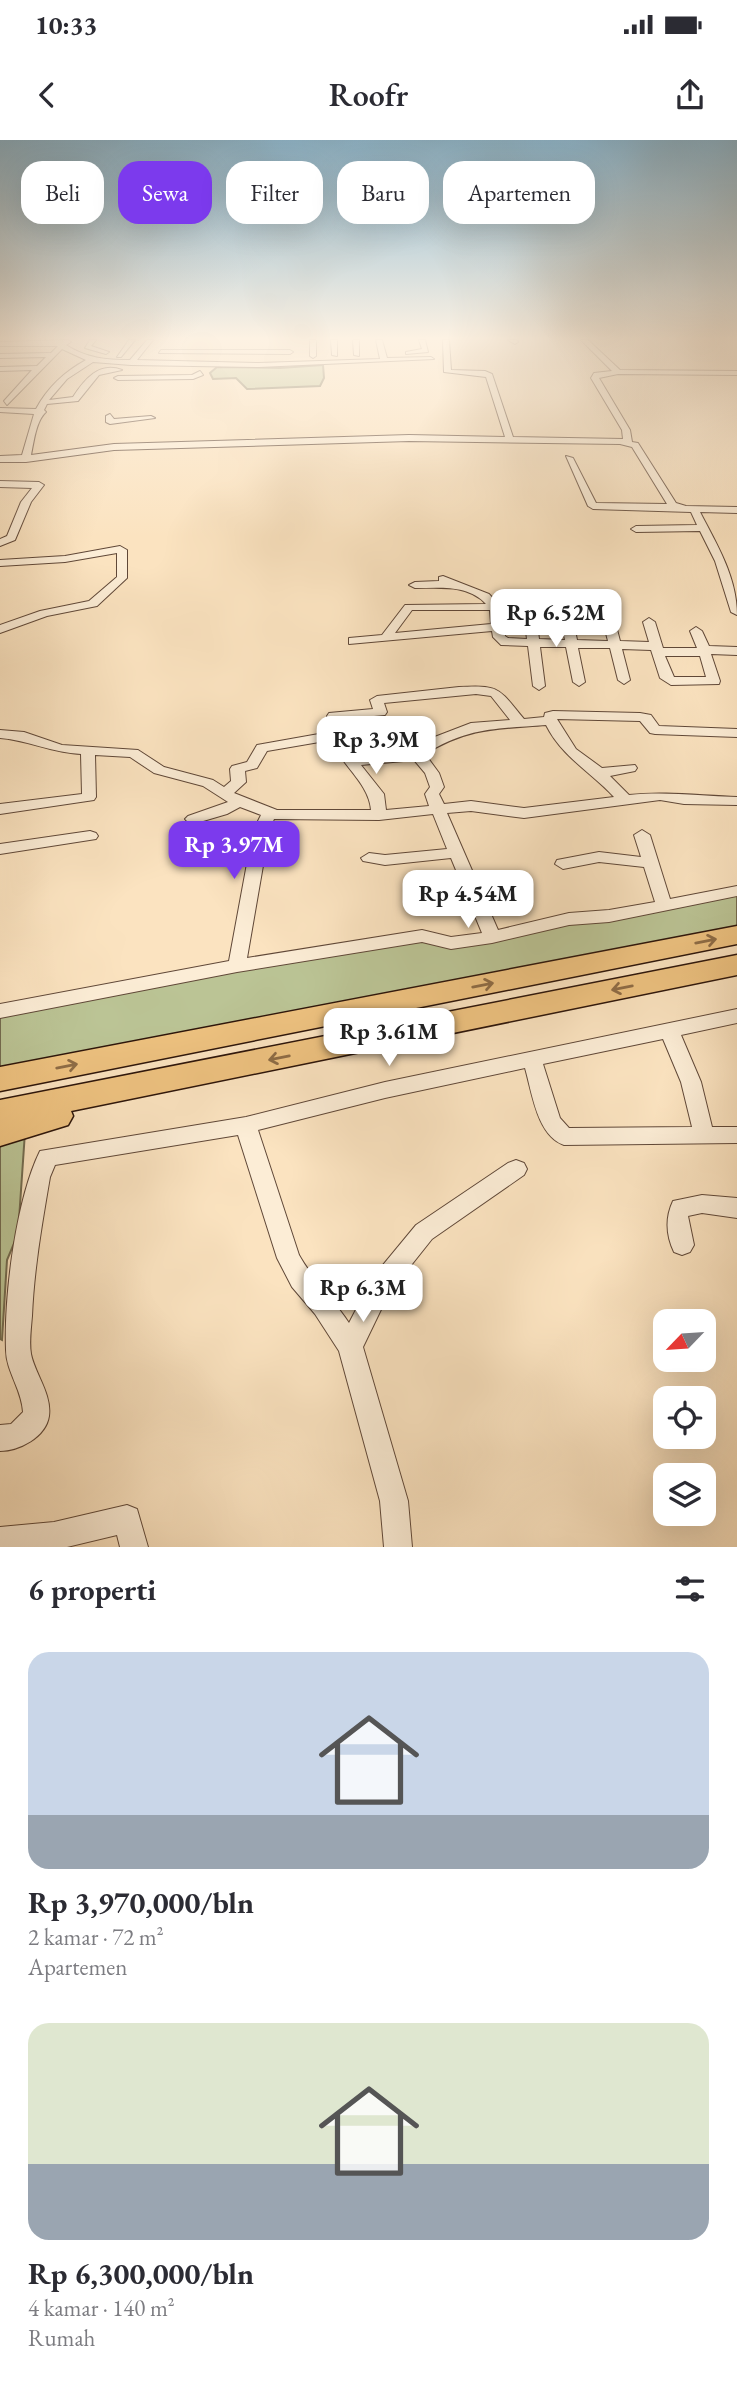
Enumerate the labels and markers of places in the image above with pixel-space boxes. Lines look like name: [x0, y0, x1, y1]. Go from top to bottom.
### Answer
pin: Rp 6.52M: [484, 589, 628, 649]
pin: Rp 3.9M: [311, 716, 441, 776]
pin: Rp 3.97M: [162, 822, 306, 881]
pin: Rp 4.54M: [396, 870, 540, 930]
pin: Rp 3.61M: [317, 1009, 461, 1068]
pin: Rp 6.3M: [298, 1264, 428, 1324]

